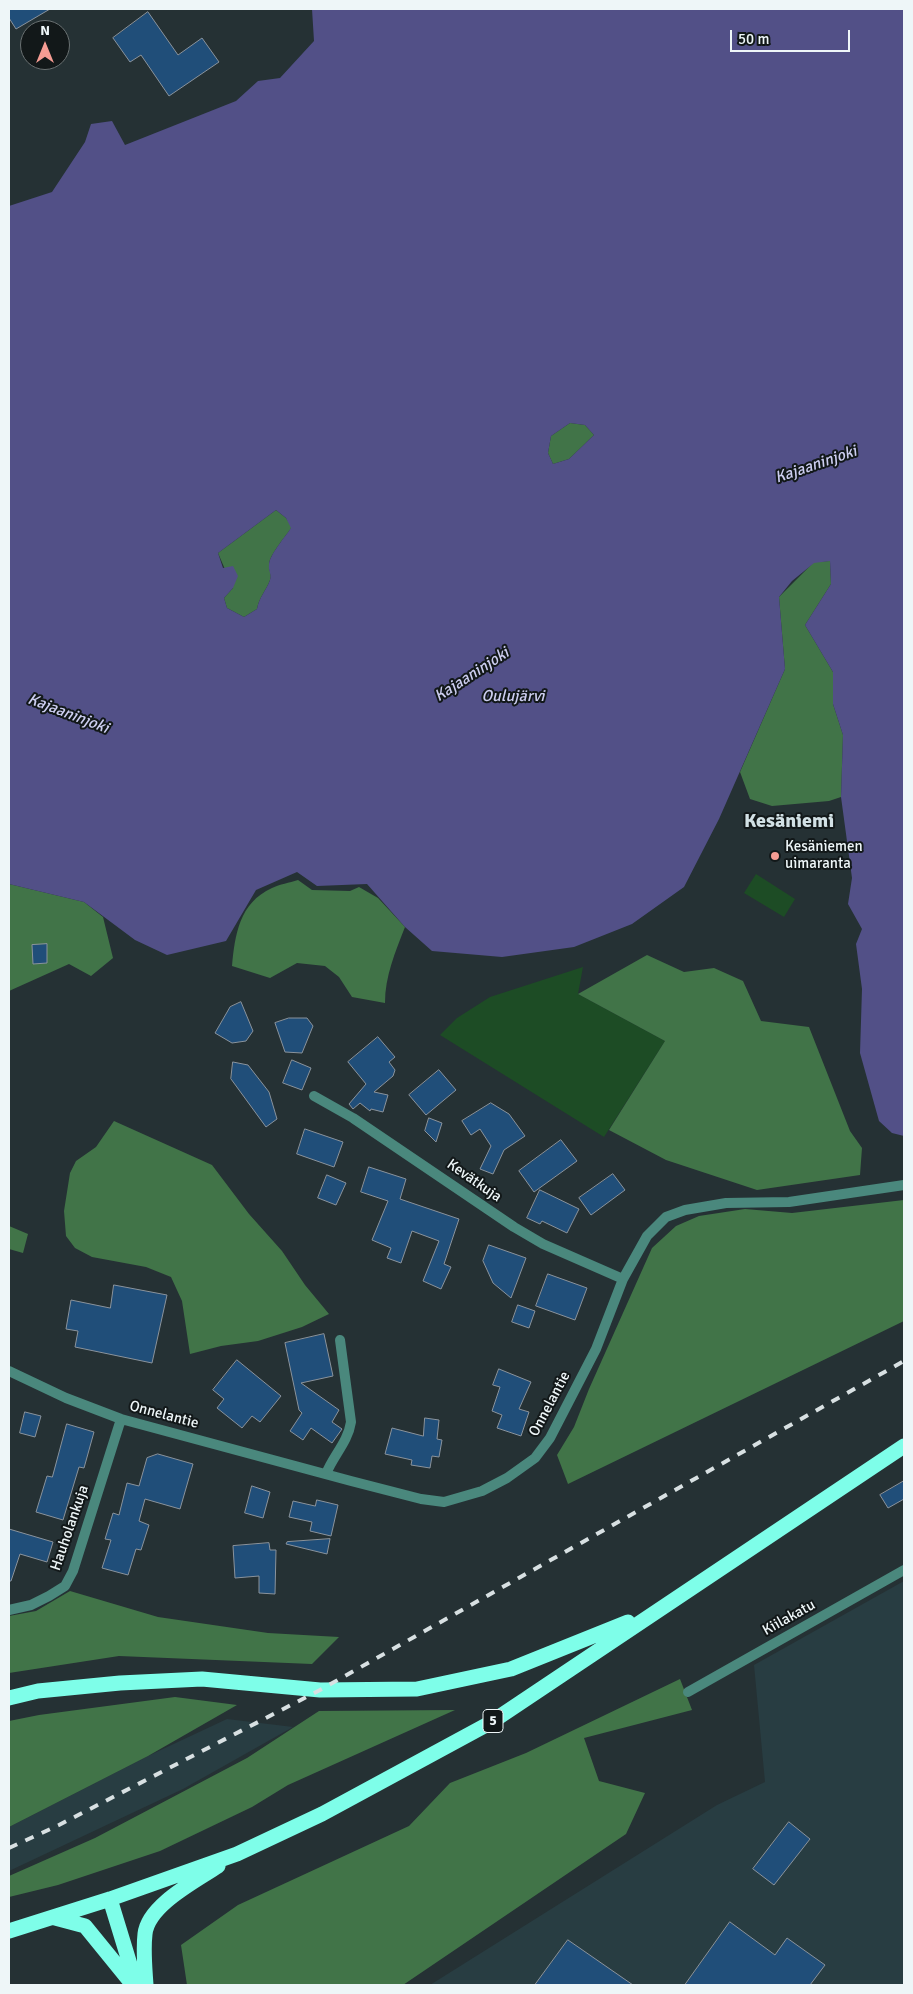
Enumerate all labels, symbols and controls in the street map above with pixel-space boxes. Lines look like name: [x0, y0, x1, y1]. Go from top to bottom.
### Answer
north arrow: [20, 20, 70, 70]
scale bar: [733, 20, 853, 52]
text: N: [40, 22, 50, 39]
text: 50 m: [738, 30, 769, 48]
water label: Kajaaninjoki: [773, 442, 859, 488]
water label: Kajaaninjoki: [431, 644, 513, 706]
water label: Oulujärvi: [482, 687, 544, 707]
water label: Kajaaninjoki: [25, 690, 111, 738]
district label: Kesäniemi: [744, 810, 834, 834]
place label: Kesäniemen uimaranta: [785, 838, 863, 873]
marker: Kesäniemen uimaranta: [769, 850, 781, 862]
street label: Kevätkuja: [443, 1156, 505, 1206]
street label: Onnelantie: [525, 1368, 575, 1440]
street label: Onnelantie: [127, 1397, 201, 1433]
street label: Hauholankuja: [47, 1483, 93, 1573]
street label: Kiilakatu: [759, 1596, 819, 1640]
road number: 5: [483, 1710, 503, 1732]

